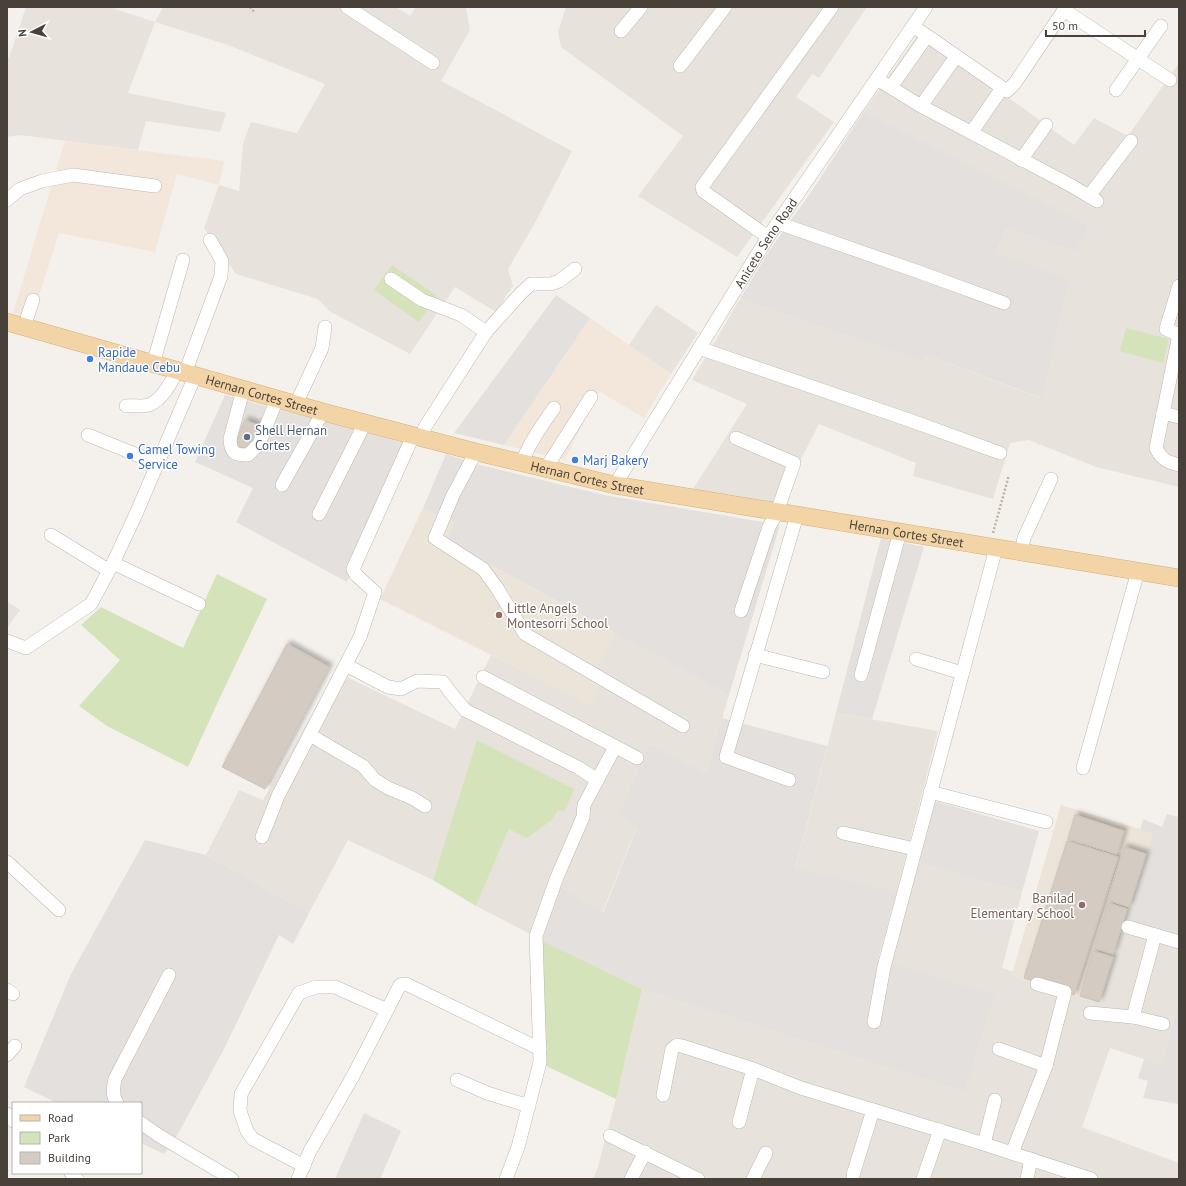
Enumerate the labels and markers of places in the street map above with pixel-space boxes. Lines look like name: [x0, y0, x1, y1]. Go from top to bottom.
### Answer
place label: Rapide Mandaue Cebu: [98, 344, 180, 376]
marker: Rapide Mandaue Cebu: [85, 354, 95, 364]
place label: Shell Hernan Cortes: [255, 422, 327, 454]
marker: Shell Hernan Cortes: [242, 432, 252, 442]
place label: Camel Towing Service: [138, 441, 215, 473]
marker: Camel Towing Service: [125, 451, 135, 461]
place label: Marj Bakery: [583, 452, 648, 469]
marker: Marj Bakery: [570, 455, 580, 465]
place label: Little Angels Montesorri School: [507, 600, 608, 632]
marker: Little Angels Montesorri School: [494, 610, 504, 620]
place label: Banilad Elementary School: [970, 890, 1074, 922]
marker: Banilad Elementary School: [1077, 900, 1087, 910]

